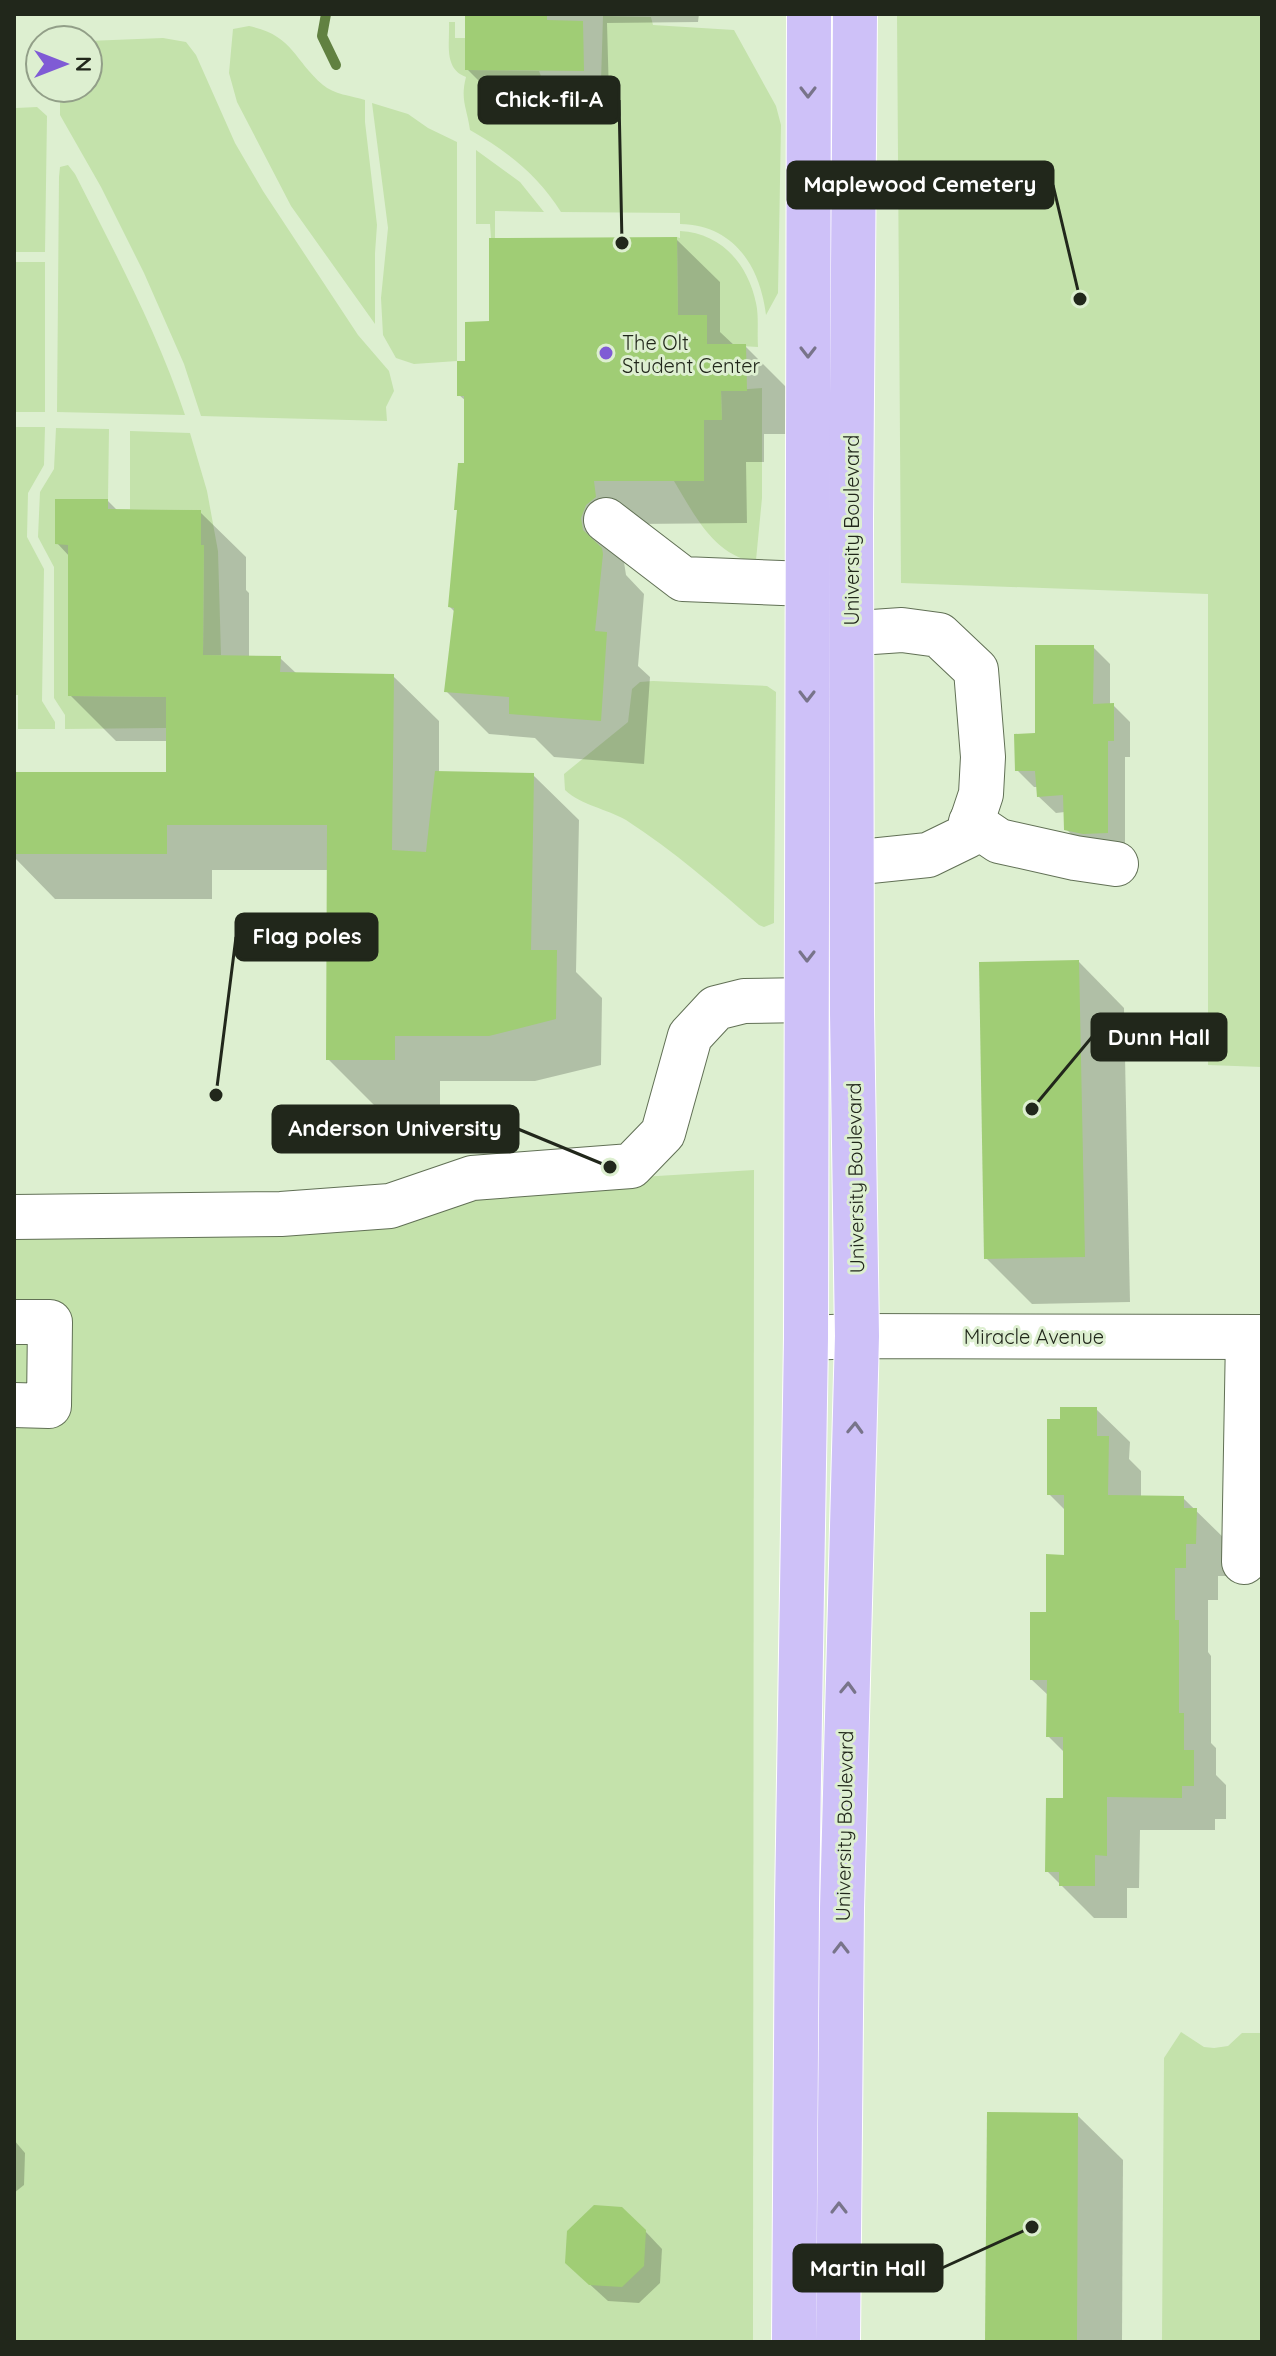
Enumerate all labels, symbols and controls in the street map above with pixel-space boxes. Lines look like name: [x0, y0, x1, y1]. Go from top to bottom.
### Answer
north arrow: [24, 24, 104, 104]
text: N: [70, 56, 98, 72]
callout: Chick-fil-A: [479, 77, 619, 123]
text: Chick-fil-A: [495, 85, 603, 113]
one-way arrow: [799, 86, 817, 99]
callout: Maplewood Cemetery: [788, 162, 1053, 208]
text: Maplewood Cemetery: [803, 170, 1037, 198]
place label: The Olt Student Center: [622, 330, 761, 378]
marker: The Olt Student Center: [597, 344, 615, 362]
one-way arrow: [799, 346, 817, 359]
street label: University Boulevard: [839, 435, 864, 625]
one-way arrow: [798, 690, 816, 703]
callout: Flag poles: [236, 914, 377, 960]
text: Flag poles: [252, 922, 362, 950]
one-way arrow: [798, 950, 816, 963]
callout: Dunn Hall: [1092, 1014, 1226, 1060]
text: Dunn Hall: [1108, 1023, 1210, 1051]
street label: University Boulevard: [841, 1082, 869, 1274]
callout: Anderson University: [273, 1106, 518, 1152]
text: Anderson University: [288, 1114, 502, 1142]
street label: Miracle Avenue: [964, 1324, 1104, 1349]
one-way arrow: [846, 1421, 863, 1434]
one-way arrow: [839, 1681, 856, 1694]
street label: University Boulevard: [830, 1730, 858, 1922]
one-way arrow: [832, 1941, 850, 1954]
one-way arrow: [830, 2201, 848, 2214]
callout: Martin Hall: [794, 2245, 942, 2291]
text: Martin Hall: [810, 2254, 926, 2282]

